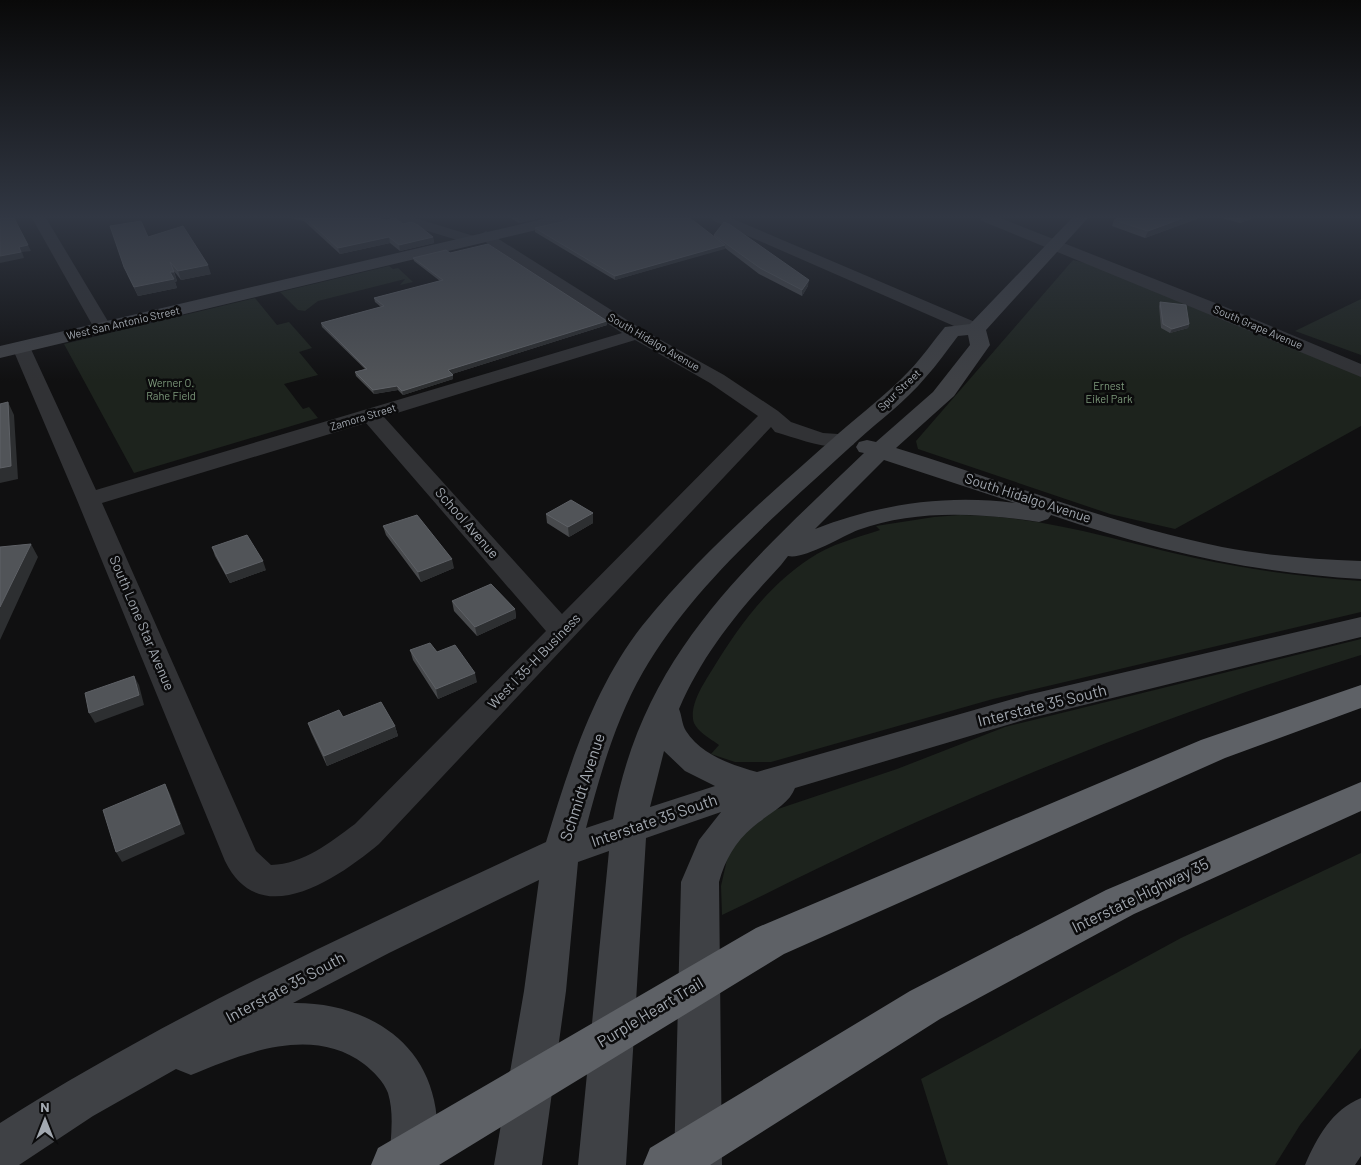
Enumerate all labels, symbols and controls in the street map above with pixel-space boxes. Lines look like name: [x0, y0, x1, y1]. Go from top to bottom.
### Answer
street label: South Grape Avenue: [1212, 302, 1305, 351]
street label: West San Antonio Street: [65, 303, 181, 342]
street label: South Hidalgo Avenue: [606, 310, 702, 373]
street label: Spur Street: [874, 366, 923, 413]
park label: Werner O. Rahe Field: [146, 376, 196, 402]
park label: Ernest Eikel Park: [1086, 379, 1133, 405]
street label: Zamora Street: [328, 400, 398, 433]
street label: South Hidalgo Avenue: [963, 469, 1094, 526]
street label: School Avenue: [432, 484, 503, 562]
street label: South Lone Star Avenue: [106, 553, 179, 693]
street label: West I 35-H Business: [484, 609, 584, 712]
street label: Interstate 35 South: [975, 679, 1108, 730]
street label: Schmidt Avenue: [555, 731, 608, 843]
street label: Interstate 35 South: [588, 789, 719, 850]
street label: Interstate Highway 35: [1068, 853, 1211, 936]
street label: Interstate 35 South: [222, 947, 348, 1026]
street label: Purple Heart Trail: [593, 972, 706, 1051]
north arrow: [20, 1095, 70, 1145]
text: N: [40, 1098, 50, 1115]

